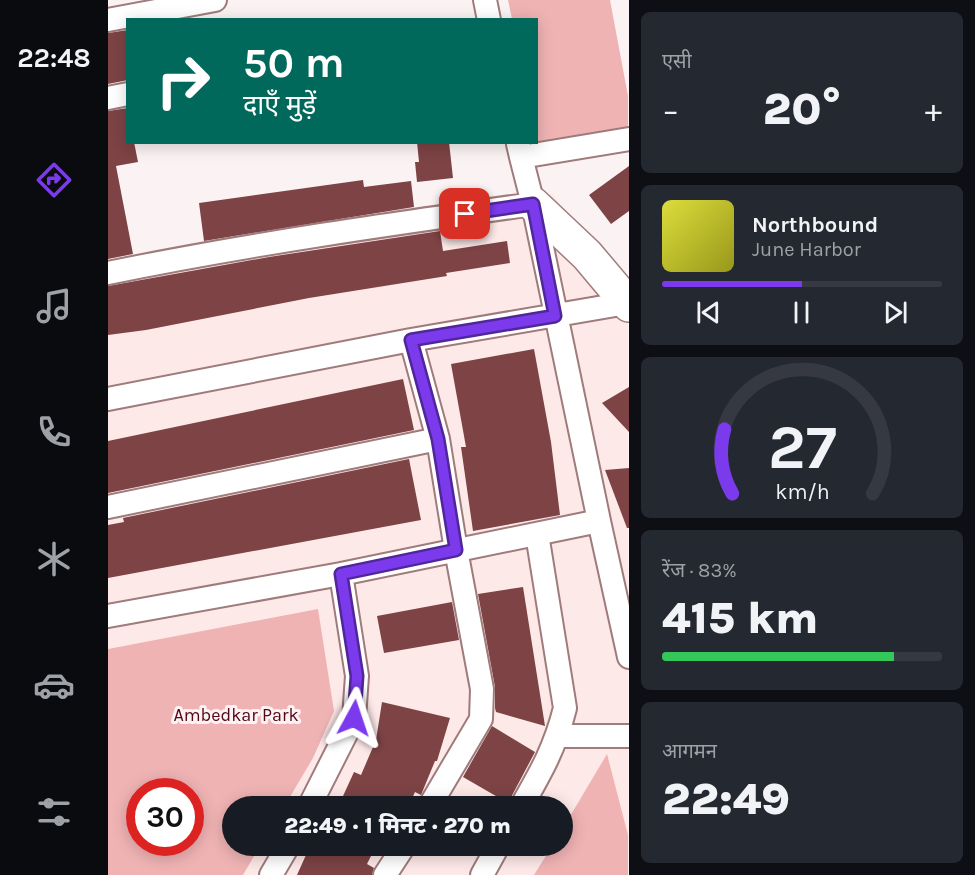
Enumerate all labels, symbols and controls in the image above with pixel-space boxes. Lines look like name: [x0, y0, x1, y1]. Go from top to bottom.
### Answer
text: 50 m: [243, 38, 345, 88]
text: 22:48: [17, 42, 91, 74]
icon: right: [144, 42, 222, 120]
text: एसी: [662, 50, 692, 73]
text: 20°: [763, 83, 841, 135]
text: दाएँ मुड़ें: [243, 89, 316, 121]
text: −: [662, 91, 679, 129]
text: +: [925, 91, 942, 129]
icon: directions: [33, 159, 75, 201]
pin: [439, 188, 490, 239]
icon: arrive: [448, 197, 481, 230]
text: Northbound: [752, 212, 878, 238]
text: June Harbor: [752, 238, 861, 261]
icon: music: [33, 285, 75, 327]
icon: previous: [692, 296, 725, 329]
icon: pause: [785, 296, 818, 329]
icon: next: [879, 296, 912, 329]
icon: phone: [33, 411, 75, 453]
text: 27: [768, 412, 836, 485]
text: km/h: [775, 480, 829, 505]
icon: climate: [33, 538, 75, 580]
text: रेंज · 83%: [662, 559, 737, 582]
text: 415 km: [662, 592, 818, 644]
icon: car: [33, 664, 75, 706]
position arrow: [322, 686, 386, 750]
park label: Ambedkar Park: [173, 704, 299, 726]
text: आगमन: [662, 740, 717, 763]
text: 22:49: [662, 773, 790, 825]
speed limit sign: 30: [126, 778, 204, 856]
icon: filters: [33, 791, 75, 833]
text: 22:49 · 1 मिनट · 270 m: [284, 813, 511, 839]

